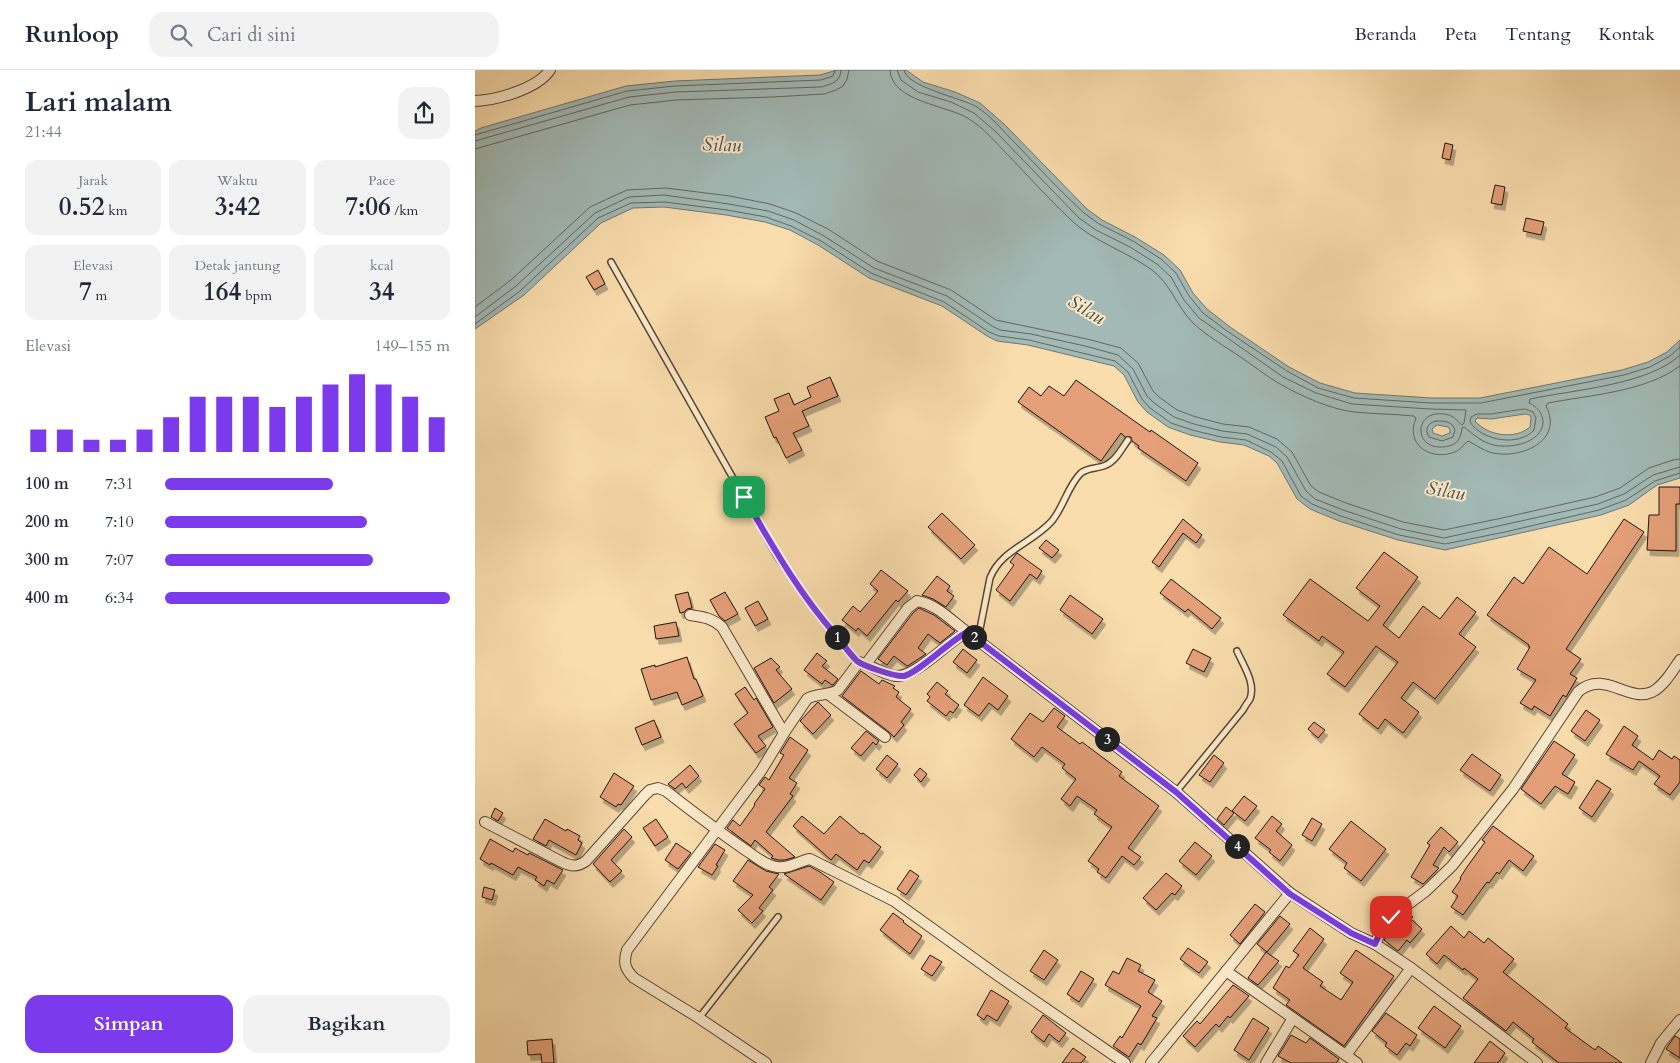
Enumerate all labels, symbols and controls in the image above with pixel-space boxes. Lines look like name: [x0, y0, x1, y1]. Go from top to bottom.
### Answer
search box: [149, 12, 499, 57]
text: Runloop: [25, 18, 119, 51]
icon: search: [167, 21, 195, 49]
text: Cari di sini: [207, 22, 296, 48]
text: Beranda: [1355, 22, 1417, 47]
text: Peta: [1445, 22, 1477, 47]
text: Tentang: [1505, 22, 1571, 47]
text: Kontak: [1599, 22, 1655, 47]
text: Lari malam: [25, 83, 172, 121]
button: share: [398, 87, 450, 139]
text: 21:44: [25, 121, 62, 143]
water label: Silau: [702, 131, 742, 159]
text: Jarak: [78, 171, 108, 190]
text: Waktu: [217, 171, 258, 190]
text: Pace: [368, 171, 395, 190]
text: 0.52: [59, 190, 104, 224]
text: 3:42: [215, 190, 260, 224]
text: 7:06: [345, 190, 391, 224]
text: km: [104, 201, 128, 220]
text: /km: [391, 201, 418, 220]
text: Elevasi: [73, 256, 113, 275]
text: Detak jantung: [195, 256, 280, 275]
text: kcal: [370, 256, 394, 275]
text: 7: [79, 275, 92, 309]
text: 164: [203, 275, 241, 309]
text: 34: [369, 275, 395, 309]
text: m: [92, 286, 107, 305]
text: bpm: [241, 286, 272, 305]
water label: Silau: [1063, 289, 1110, 331]
text: Elevasi: [25, 335, 71, 357]
text: 149–155 m: [374, 335, 450, 357]
text: 100 m: [25, 473, 69, 495]
text: 7:31: [105, 473, 134, 495]
water label: Silau: [1424, 475, 1468, 507]
pin: [723, 476, 765, 518]
icon: arrive: [730, 483, 758, 511]
text: 200 m: [25, 511, 69, 533]
text: 7:10: [105, 511, 134, 533]
text: 300 m: [25, 549, 69, 571]
text: 7:07: [105, 549, 134, 571]
text: 400 m: [25, 587, 69, 609]
text: 6:34: [105, 587, 134, 609]
pin: 1: [825, 624, 849, 650]
pin: 2: [961, 624, 987, 650]
text: 1: [834, 628, 841, 647]
text: 2: [971, 628, 978, 647]
pin: 3: [1095, 726, 1119, 752]
text: 3: [1104, 730, 1111, 749]
pin: 4: [1225, 834, 1249, 858]
text: 4: [1234, 837, 1241, 856]
pin: [1370, 896, 1412, 938]
icon: check: [1377, 903, 1405, 931]
button: Simpan: [25, 995, 233, 1053]
button: Bagikan: [243, 995, 450, 1053]

